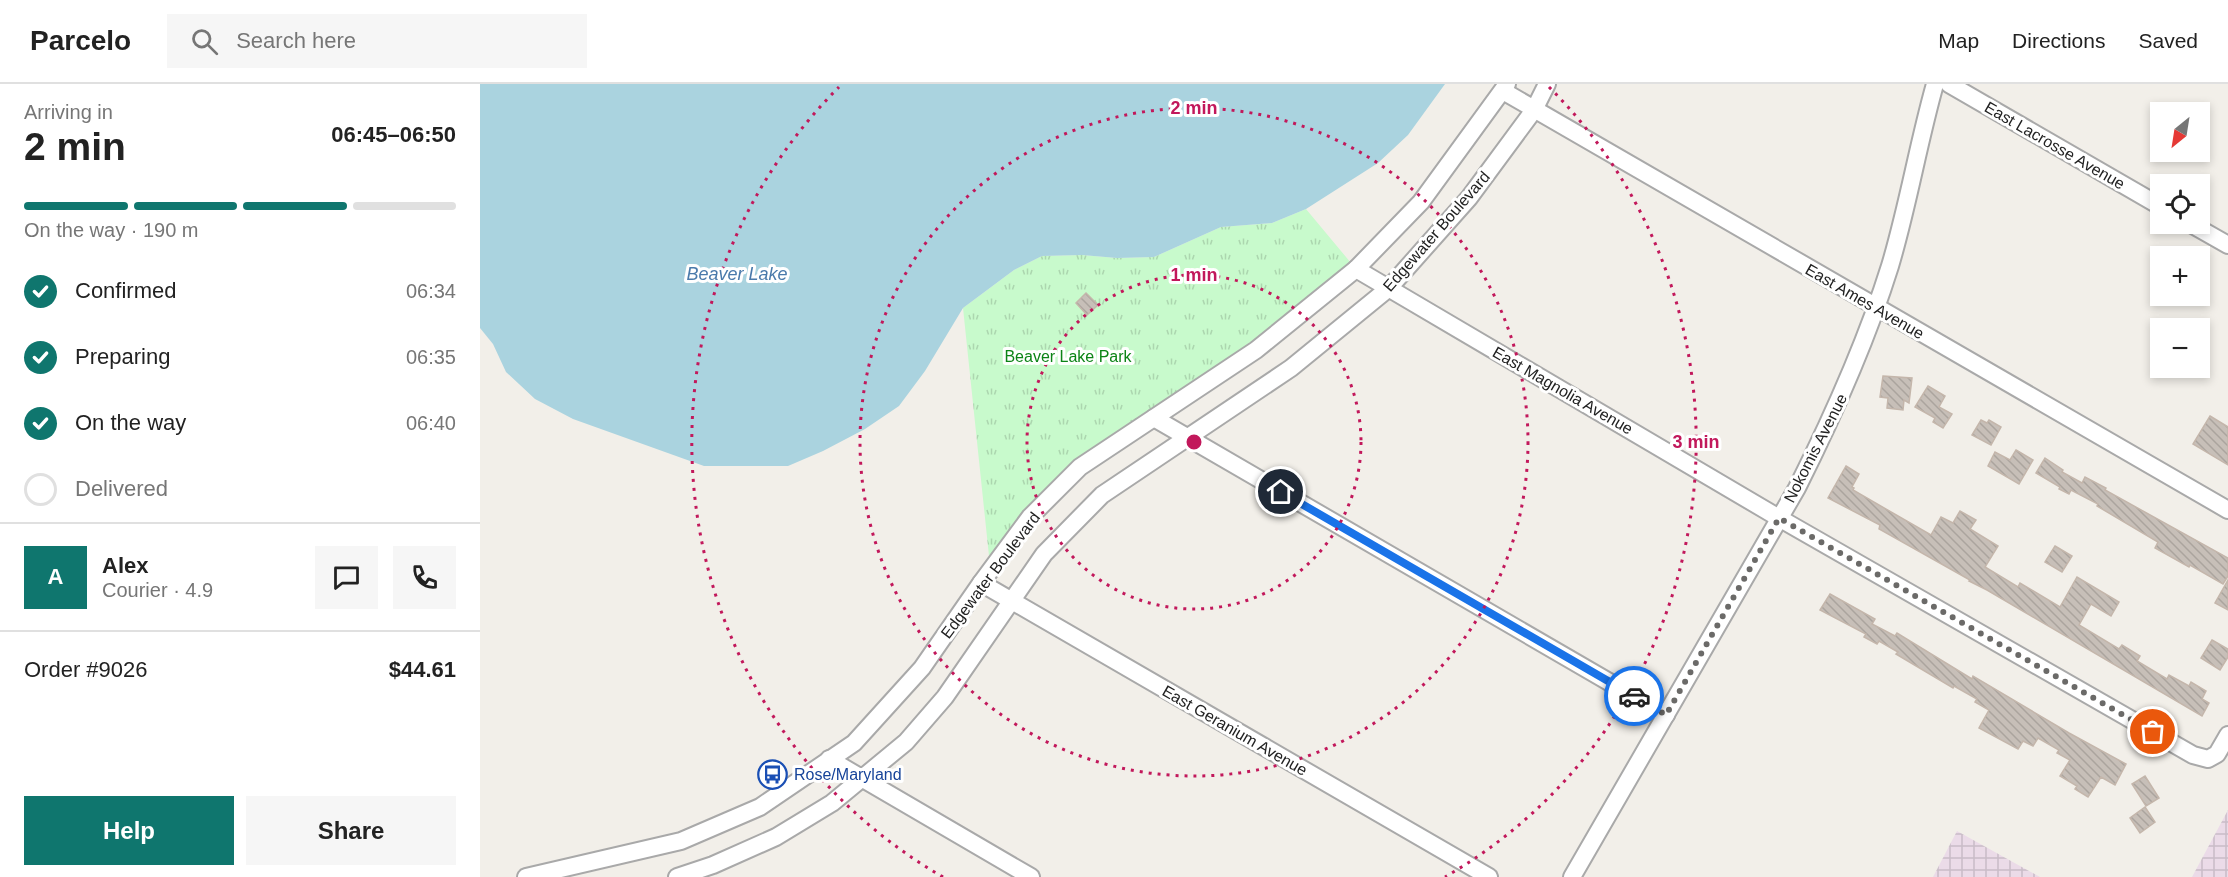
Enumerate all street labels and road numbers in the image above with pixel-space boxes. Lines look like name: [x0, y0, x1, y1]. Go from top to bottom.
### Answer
street label: East Lacrosse Avenue: [1982, 98, 2128, 193]
street label: Edgewater Boulevard: [1380, 168, 1493, 295]
street label: East Ames Avenue: [1802, 261, 1927, 342]
street label: East Magnolia Avenue: [1490, 343, 1636, 438]
street label: Nokomis Avenue: [1781, 391, 1850, 505]
street label: Edgewater Boulevard: [938, 509, 1043, 642]
street label: East Geranium Avenue: [1159, 682, 1310, 779]

